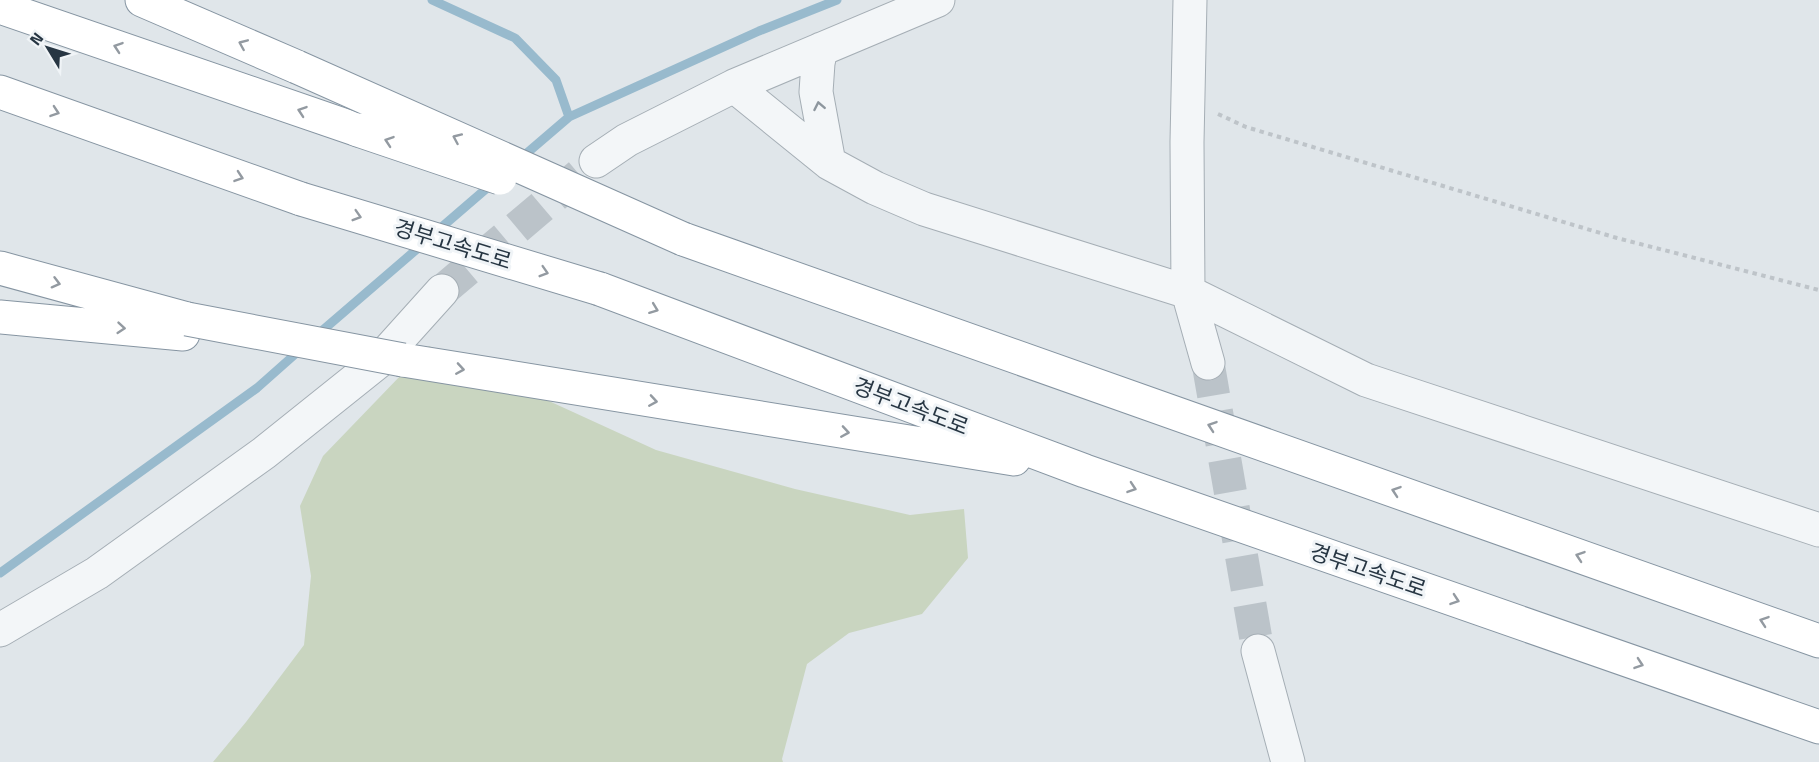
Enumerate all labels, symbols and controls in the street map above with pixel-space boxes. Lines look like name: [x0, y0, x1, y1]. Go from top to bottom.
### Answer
north arrow: [18, 18, 78, 78]
text: N: [23, 27, 49, 51]
one-way arrow: [238, 39, 249, 51]
one-way arrow: [113, 42, 124, 55]
one-way arrow: [813, 102, 826, 112]
one-way arrow: [49, 104, 60, 117]
one-way arrow: [298, 106, 308, 119]
one-way arrow: [453, 134, 464, 146]
one-way arrow: [384, 135, 395, 148]
one-way arrow: [233, 169, 244, 182]
one-way arrow: [351, 209, 362, 221]
street label: 경부고속도로: [390, 210, 516, 278]
one-way arrow: [538, 265, 549, 277]
one-way arrow: [51, 276, 61, 289]
one-way arrow: [649, 302, 659, 315]
one-way arrow: [116, 321, 126, 334]
one-way arrow: [456, 363, 465, 375]
street label: 경부고속도로: [848, 368, 974, 444]
one-way arrow: [648, 394, 657, 406]
one-way arrow: [1207, 421, 1218, 434]
one-way arrow: [840, 425, 850, 438]
one-way arrow: [1126, 480, 1137, 493]
one-way arrow: [1391, 486, 1402, 499]
street label: 경부고속도로: [1305, 534, 1431, 606]
one-way arrow: [1575, 551, 1586, 564]
one-way arrow: [1449, 593, 1460, 606]
one-way arrow: [1759, 616, 1770, 629]
one-way arrow: [1633, 657, 1644, 670]

